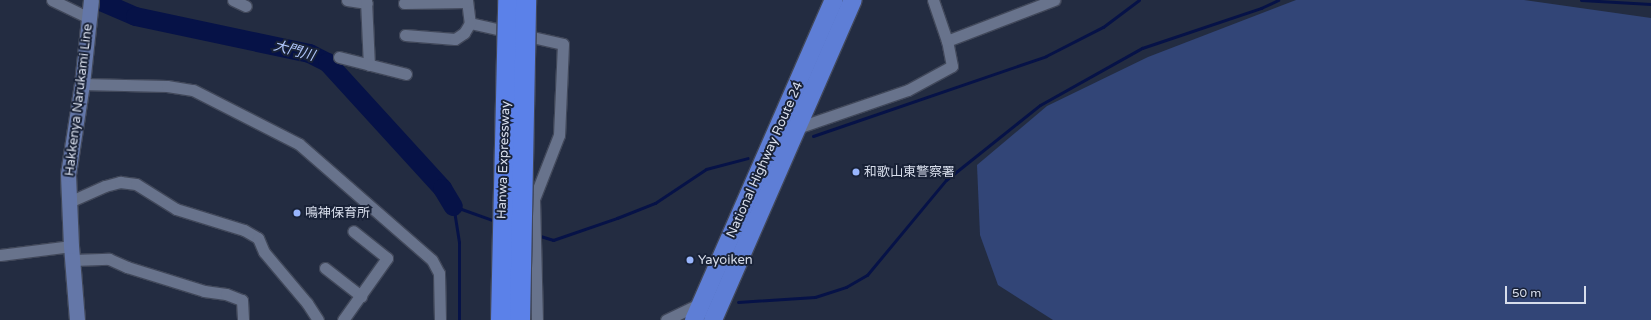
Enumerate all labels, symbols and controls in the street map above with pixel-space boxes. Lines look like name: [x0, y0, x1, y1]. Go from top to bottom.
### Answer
street label: Hakkenya Narukami Line: [62, 23, 96, 177]
water label: 大門川: [272, 37, 316, 65]
street label: National Highway Route 24: [723, 80, 807, 240]
street label: Hanwa Expressway: [494, 101, 514, 219]
place label: 和歌山東警察署: [864, 164, 955, 180]
marker: 和歌山東警察署: [851, 167, 861, 177]
place label: 鳴神保育所: [305, 205, 370, 221]
marker: 鳴神保育所: [292, 208, 302, 218]
place label: Yayoiken: [698, 252, 753, 268]
marker: Yayoiken: [685, 255, 695, 265]
scale bar: [1507, 278, 1588, 304]
text: 50 m: [1512, 286, 1541, 300]

